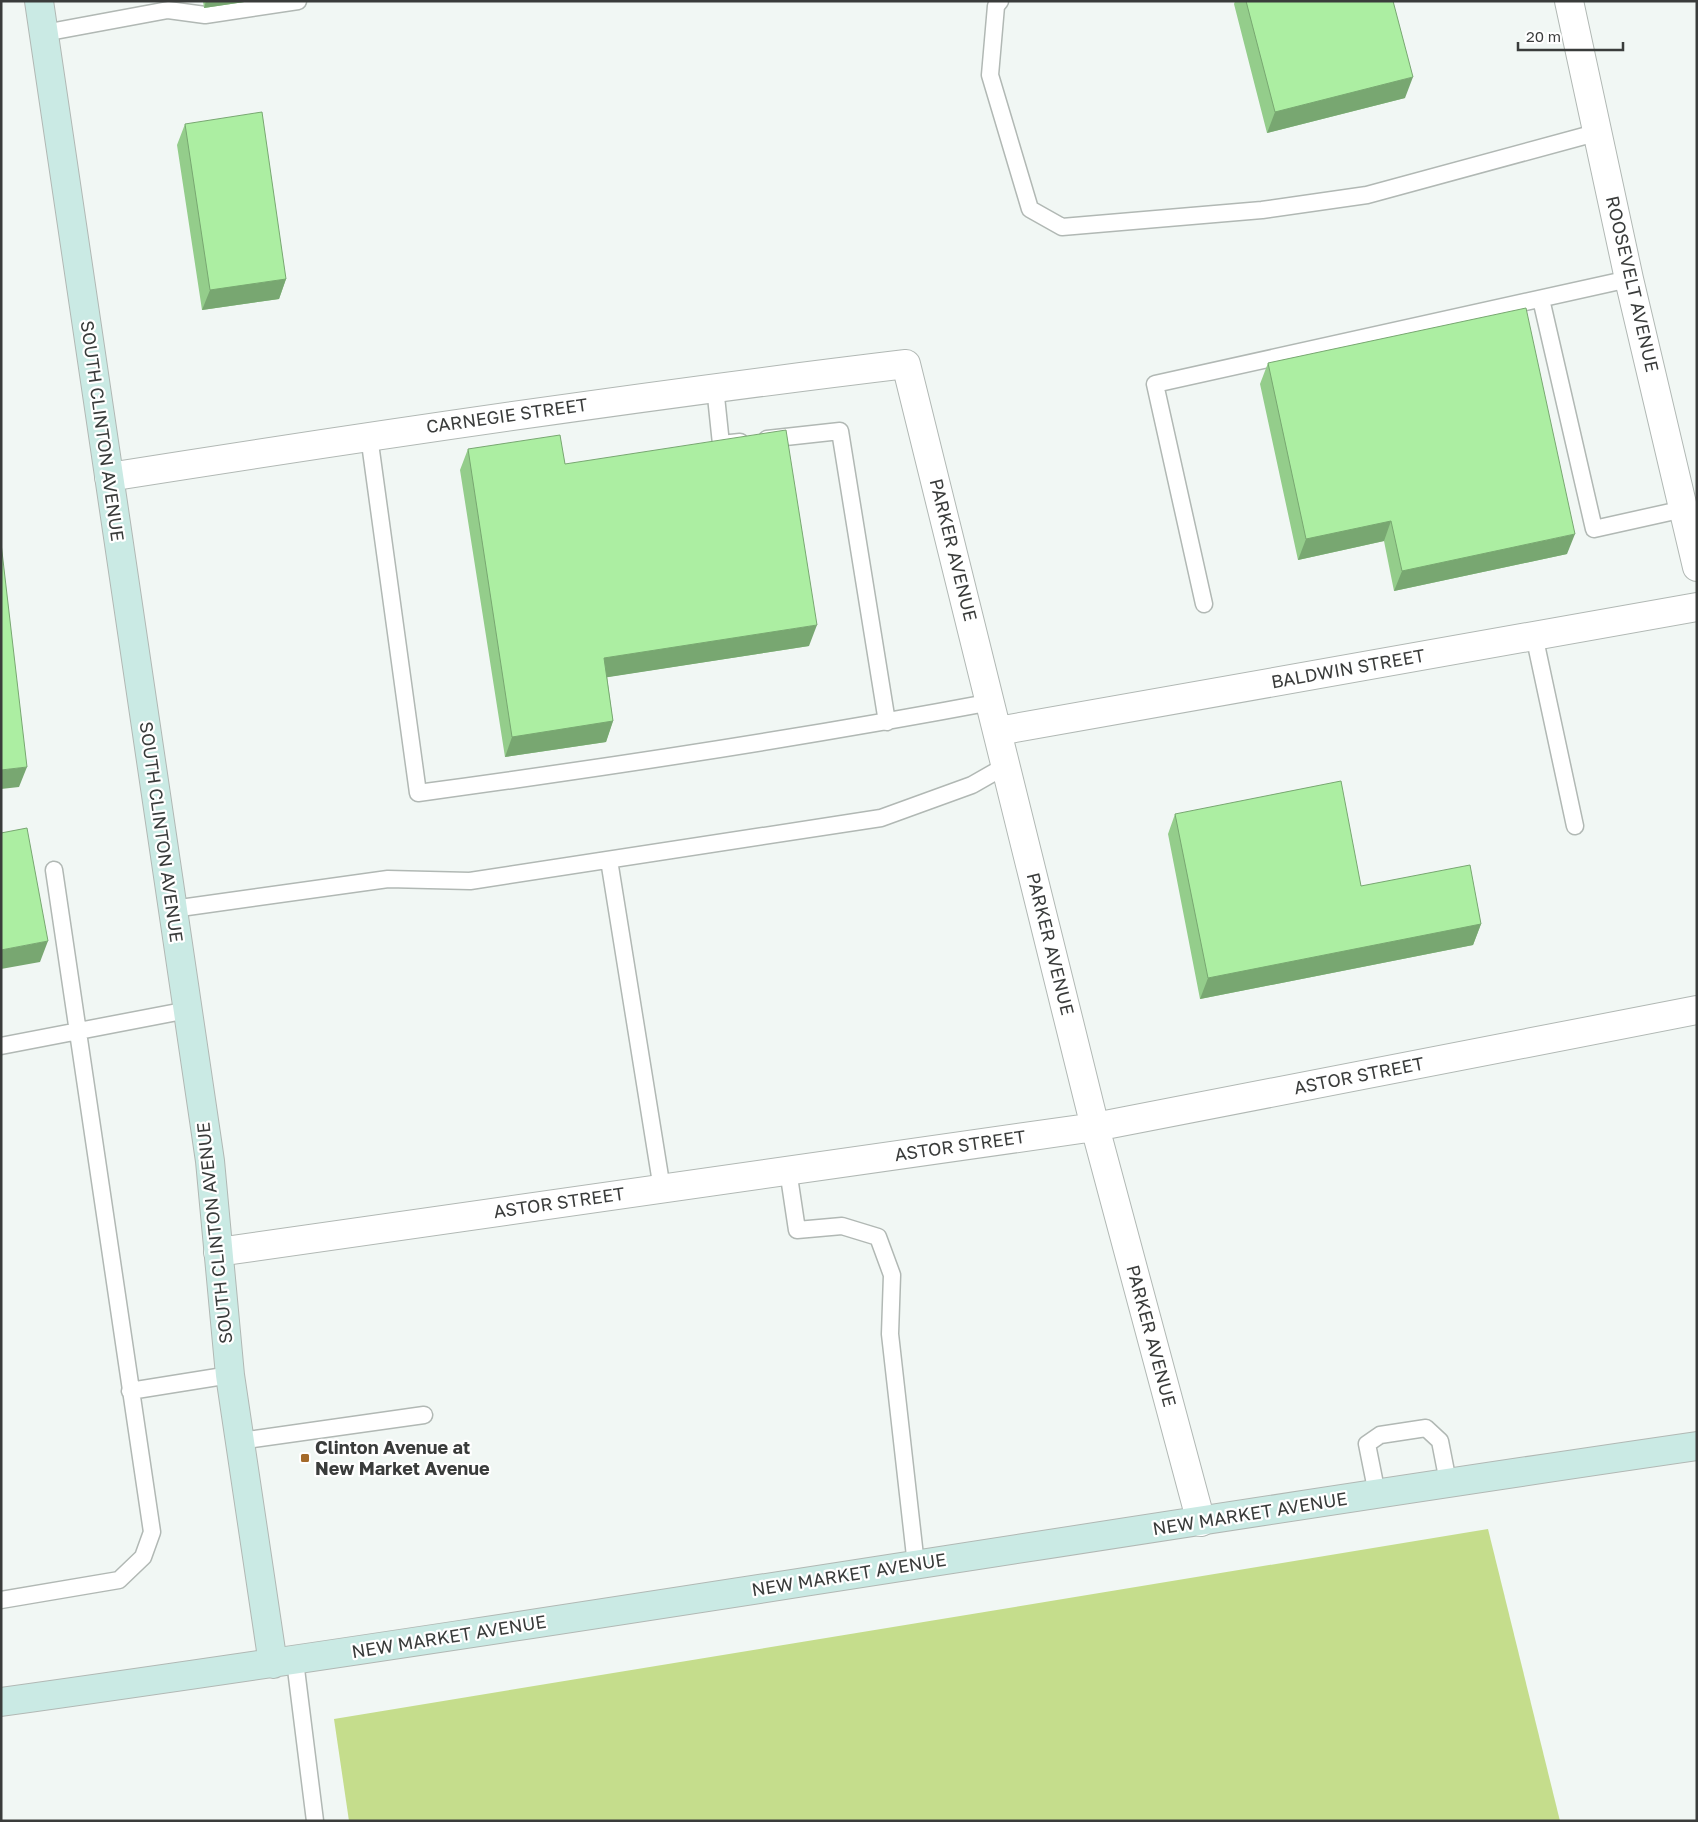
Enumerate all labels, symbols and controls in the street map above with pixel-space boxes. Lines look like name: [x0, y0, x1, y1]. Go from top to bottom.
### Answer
scale bar: [1518, 20, 1623, 52]
text: 20 m: [1526, 27, 1561, 45]
street label: ROOSEVELT AVENUE: [1602, 193, 1664, 374]
street label: SOUTH CLINTON AVENUE: [77, 319, 129, 543]
street label: CARNEGIE STREET: [425, 393, 589, 437]
street label: PARKER AVENUE: [926, 476, 982, 623]
street label: BALDWIN STREET: [1269, 644, 1426, 692]
street label: SOUTH CLINTON AVENUE: [136, 720, 188, 944]
street label: PARKER AVENUE: [1023, 870, 1079, 1017]
street label: ASTOR STREET: [1292, 1052, 1426, 1098]
street label: SOUTH CLINTON AVENUE: [191, 1121, 237, 1345]
street label: ASTOR STREET: [893, 1125, 1027, 1165]
street label: ASTOR STREET: [492, 1182, 626, 1222]
street label: PARKER AVENUE: [1122, 1262, 1181, 1409]
place label: Clinton Avenue at New Market Avenue: [315, 1436, 490, 1479]
marker: Clinton Avenue at New Market Avenue: [299, 1452, 311, 1464]
street label: NEW MARKET AVENUE: [1151, 1487, 1349, 1539]
street label: NEW MARKET AVENUE: [750, 1548, 948, 1600]
street label: NEW MARKET AVENUE: [350, 1610, 548, 1662]

